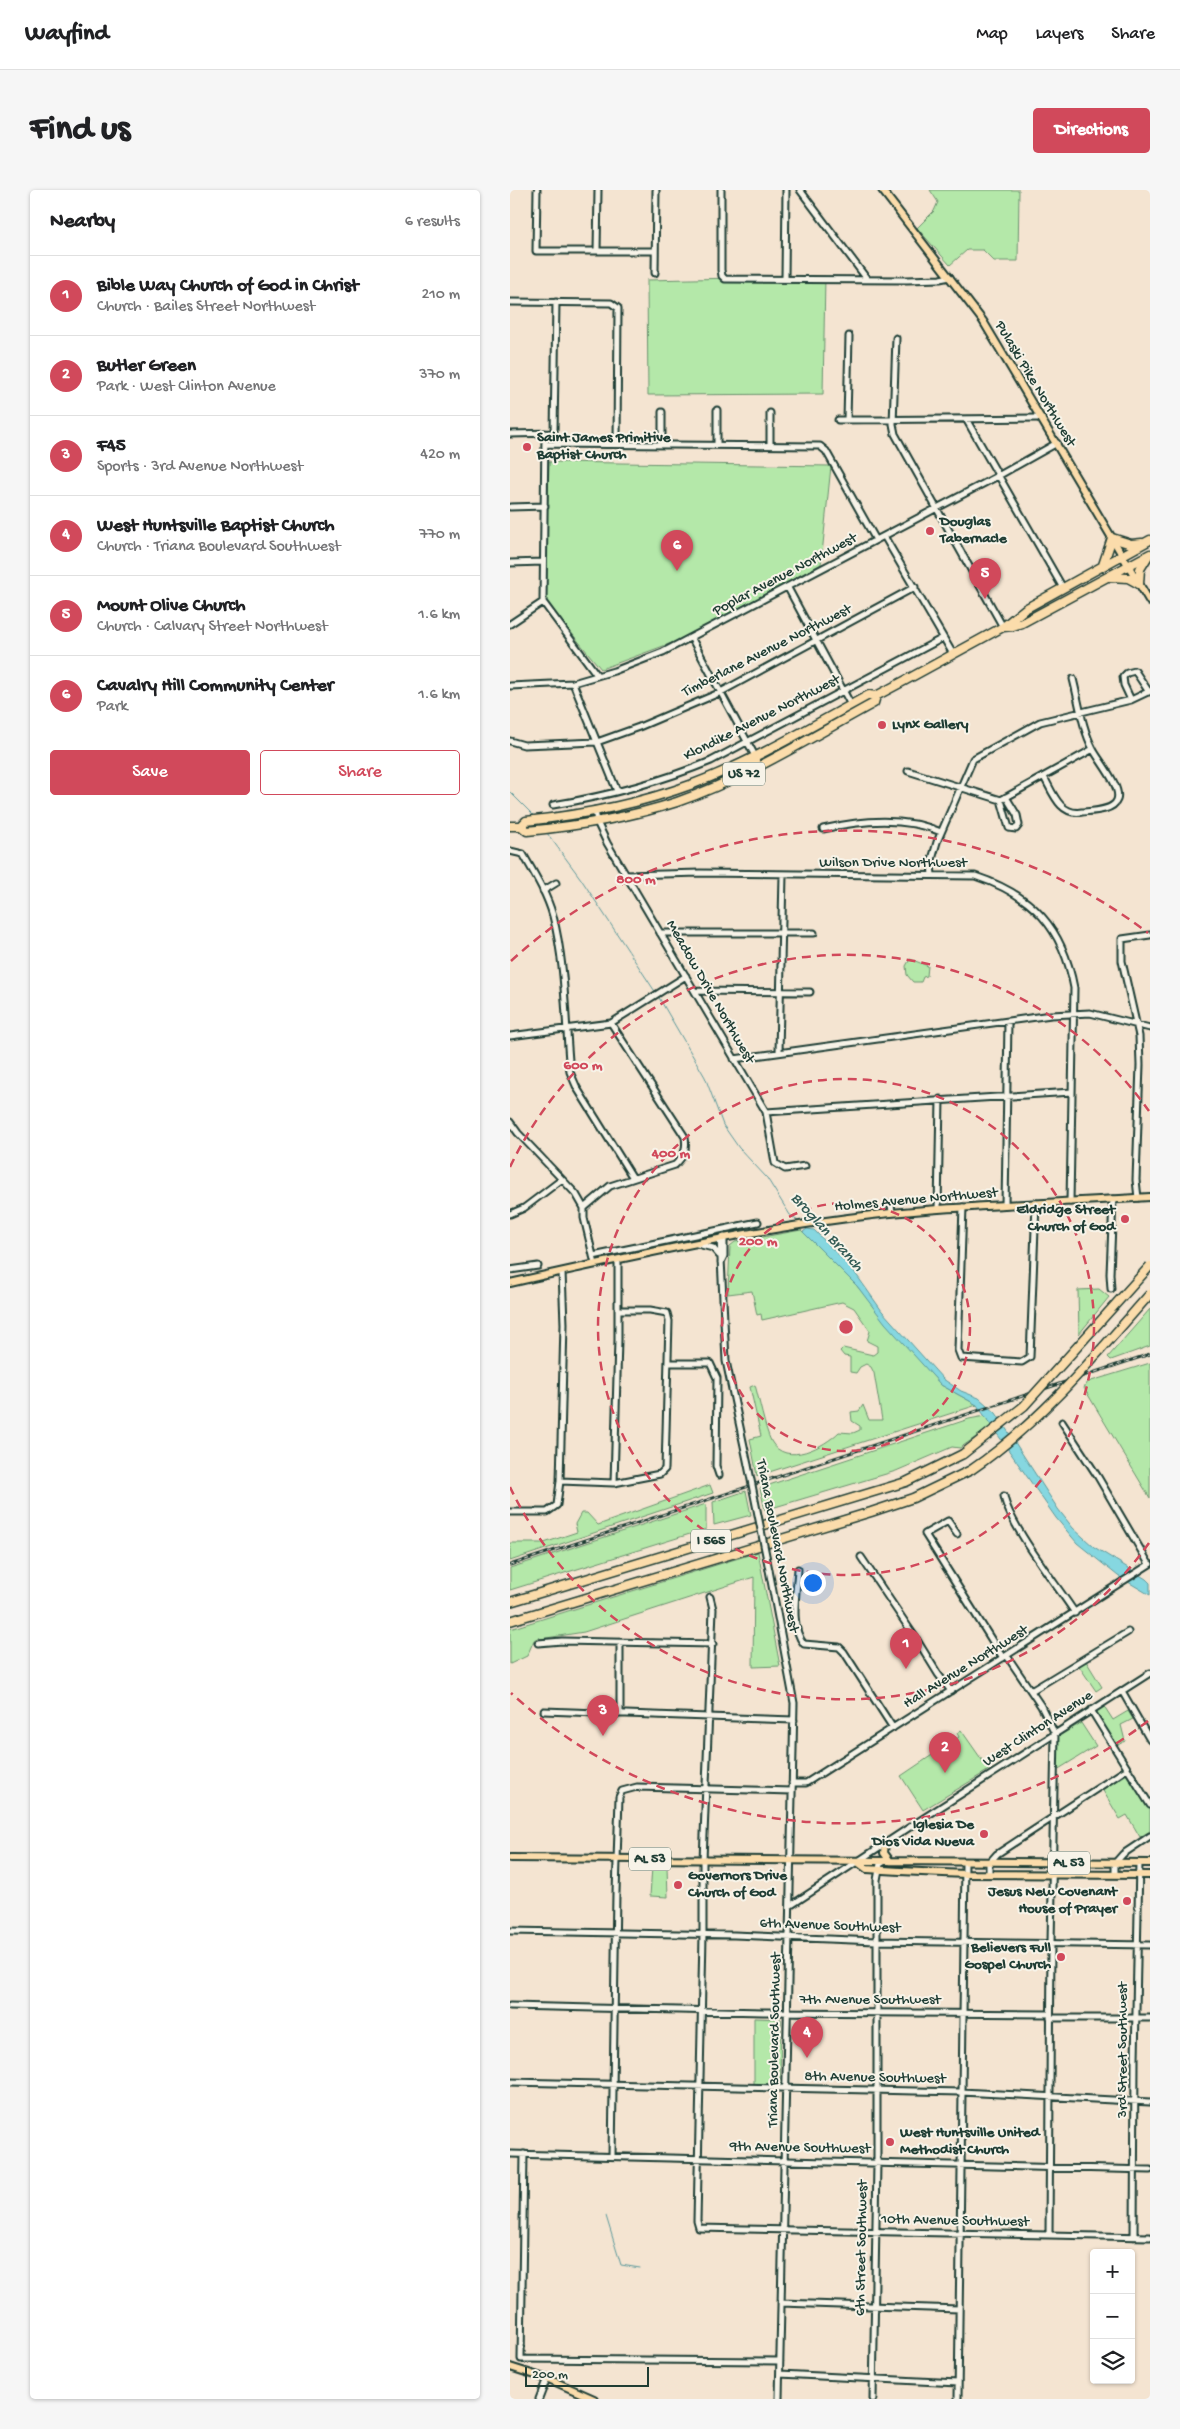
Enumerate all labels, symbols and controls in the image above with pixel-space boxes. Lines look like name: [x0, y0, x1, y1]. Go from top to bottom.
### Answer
text: Wayfind: [25, 20, 109, 49]
text: Map: [976, 24, 1008, 45]
text: Layers: [1036, 24, 1083, 45]
text: Share: [1111, 24, 1155, 45]
button: Directions: [1033, 108, 1150, 153]
text: Find us: [30, 110, 130, 151]
text: Nearby: [50, 210, 115, 235]
text: 6 results: [405, 213, 460, 232]
text: Bible Way Church of God in Christ: [97, 275, 359, 298]
text: 1: [63, 286, 69, 305]
text: 210 m: [421, 286, 460, 305]
text: Church · Bailes Street Northwest: [97, 298, 315, 317]
street label: Pulaski Pike Northwest: [990, 317, 1081, 452]
text: Butler Green: [97, 355, 196, 378]
text: 2: [62, 366, 70, 385]
text: 370 m: [419, 366, 460, 385]
text: Park · West Clinton Avenue: [97, 378, 276, 397]
place label: Saint James Primitive Baptist Church: [536, 429, 672, 464]
text: F45: [97, 435, 126, 458]
marker: Saint James Primitive Baptist Church: [521, 441, 533, 453]
text: 3: [62, 446, 70, 465]
text: 420 m: [420, 446, 460, 465]
text: Sports · 3rd Avenue Northwest: [97, 458, 303, 477]
place label: Douglas Tabernacle: [938, 513, 1008, 548]
text: West Huntsville Baptist Church: [97, 515, 334, 538]
marker: Douglas Tabernacle: [924, 525, 936, 537]
text: 4: [62, 526, 70, 545]
text: 770 m: [419, 526, 460, 545]
street label: Poplar Avenue Northwest: [709, 528, 862, 621]
pin: 6: [661, 530, 693, 571]
text: Church · Triana Boulevard Southwest: [97, 538, 341, 557]
pin: 5: [969, 558, 1001, 599]
text: Mount Olive Church: [97, 595, 245, 618]
street label: Timberlane Avenue Northwest: [679, 600, 856, 702]
text: 5: [62, 606, 70, 625]
text: 1.6 km: [418, 606, 460, 625]
text: Church · Calvary Street Northwest: [97, 618, 327, 637]
street label: Klondike Avenue Northwest: [681, 670, 845, 765]
text: Cavalry Hill Community Center: [97, 675, 334, 698]
text: 6: [62, 686, 70, 705]
text: 1.6 km: [418, 686, 460, 705]
text: Park: [97, 698, 128, 717]
place label: Lynx Gallery: [892, 716, 969, 734]
marker: Lynx Gallery: [876, 719, 888, 731]
button: Save: [50, 750, 250, 795]
button: Share: [260, 750, 460, 795]
road number: US 72: [723, 762, 765, 786]
street label: Wilson Drive Northwest: [819, 854, 969, 872]
text: 800 m: [616, 871, 656, 889]
street label: Meadow Drive Northwest: [662, 917, 759, 1069]
text: 600 m: [564, 1057, 603, 1075]
text: 400 m: [651, 1145, 691, 1163]
street label: Holmes Avenue Northwest: [834, 1184, 1000, 1216]
water label: Broglan Branch: [786, 1190, 867, 1277]
place label: Eldridge Street Church of God: [1016, 1201, 1117, 1236]
marker: Eldridge Street Church of God: [1119, 1213, 1131, 1225]
text: 200 m: [739, 1233, 778, 1251]
centre of rings: [837, 1318, 855, 1336]
street label: Triana Boulevard Northwest: [751, 1457, 803, 1636]
road number: I 565: [691, 1530, 731, 1552]
your location: [800, 1570, 826, 1596]
street label: Hall Avenue Northwest: [900, 1620, 1033, 1713]
pin: 1: [890, 1628, 922, 1669]
street label: West Clinton Avenue: [980, 1687, 1096, 1771]
pin: 3: [587, 1695, 619, 1736]
pin: 2: [929, 1732, 961, 1773]
place label: Iglesia De Dios Vida Nueva: [870, 1816, 975, 1851]
marker: Iglesia De Dios Vida Nueva: [978, 1828, 990, 1840]
road number: AL 53: [629, 1848, 671, 1870]
road number: AL 53: [1048, 1852, 1090, 1875]
place label: Governors Drive Church of God: [687, 1867, 788, 1902]
marker: Governors Drive Church of God: [672, 1879, 684, 1891]
place label: Jesus New Covenant House of Prayer: [987, 1883, 1119, 1918]
marker: Jesus New Covenant House of Prayer: [1121, 1895, 1133, 1907]
street label: 6th Avenue Southwest: [759, 1915, 903, 1938]
place label: Believers Full Gospel Church: [965, 1939, 1052, 1974]
street label: Triana Boulevard Southwest: [764, 1951, 786, 2129]
marker: Believers Full Gospel Church: [1055, 1951, 1067, 1963]
street label: 3rd Street Southwest: [1114, 1980, 1132, 2119]
street label: 7th Avenue Southwest: [798, 1991, 942, 2009]
pin: 4: [791, 2017, 823, 2058]
street label: 8th Avenue Southwest: [804, 2068, 948, 2088]
place label: West Huntsville United Methodist Church: [899, 2124, 1042, 2159]
marker: West Huntsville United Methodist Church: [884, 2136, 896, 2148]
street label: 9th Avenue Southwest: [728, 2138, 872, 2158]
street label: 6th Street Southwest: [852, 2178, 872, 2316]
street label: 10th Avenue Southwest: [880, 2211, 1031, 2231]
map controls: [1090, 2249, 1135, 2384]
button: +: [1090, 2249, 1135, 2294]
button: −: [1090, 2294, 1135, 2339]
button: layers: [1090, 2339, 1135, 2384]
scale bar: [525, 2364, 649, 2387]
text: 200 m: [532, 2367, 568, 2384]

